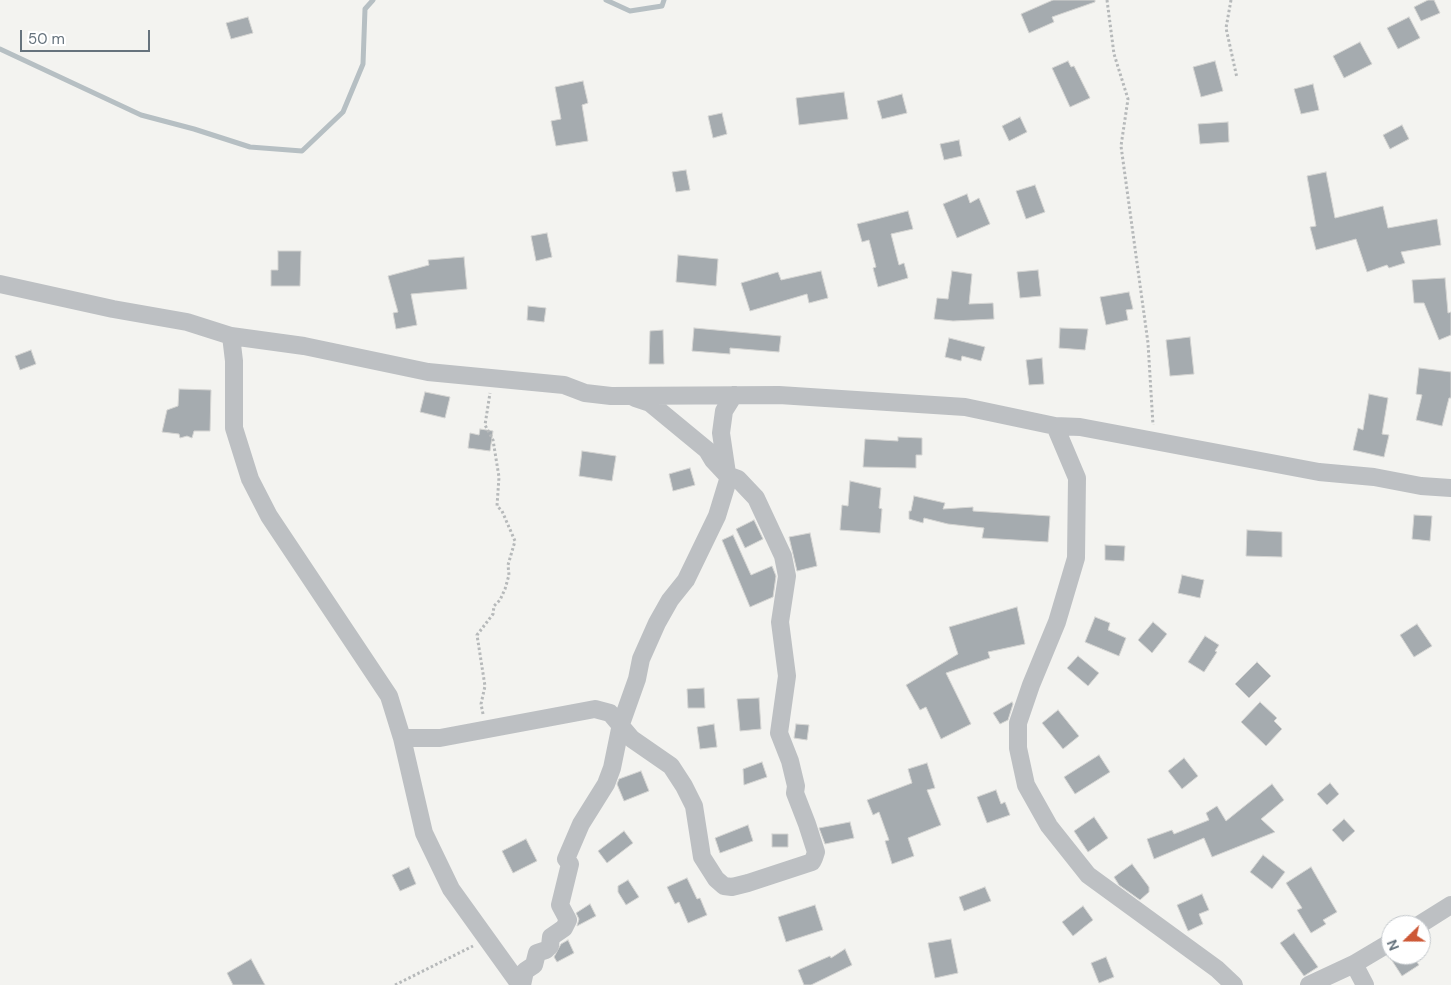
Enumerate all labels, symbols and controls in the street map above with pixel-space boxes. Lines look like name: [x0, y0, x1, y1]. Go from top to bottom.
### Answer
scale bar: [22, 20, 152, 52]
text: 50 m: [28, 29, 65, 49]
north arrow: [1381, 915, 1431, 965]
text: N: [1383, 937, 1403, 953]

